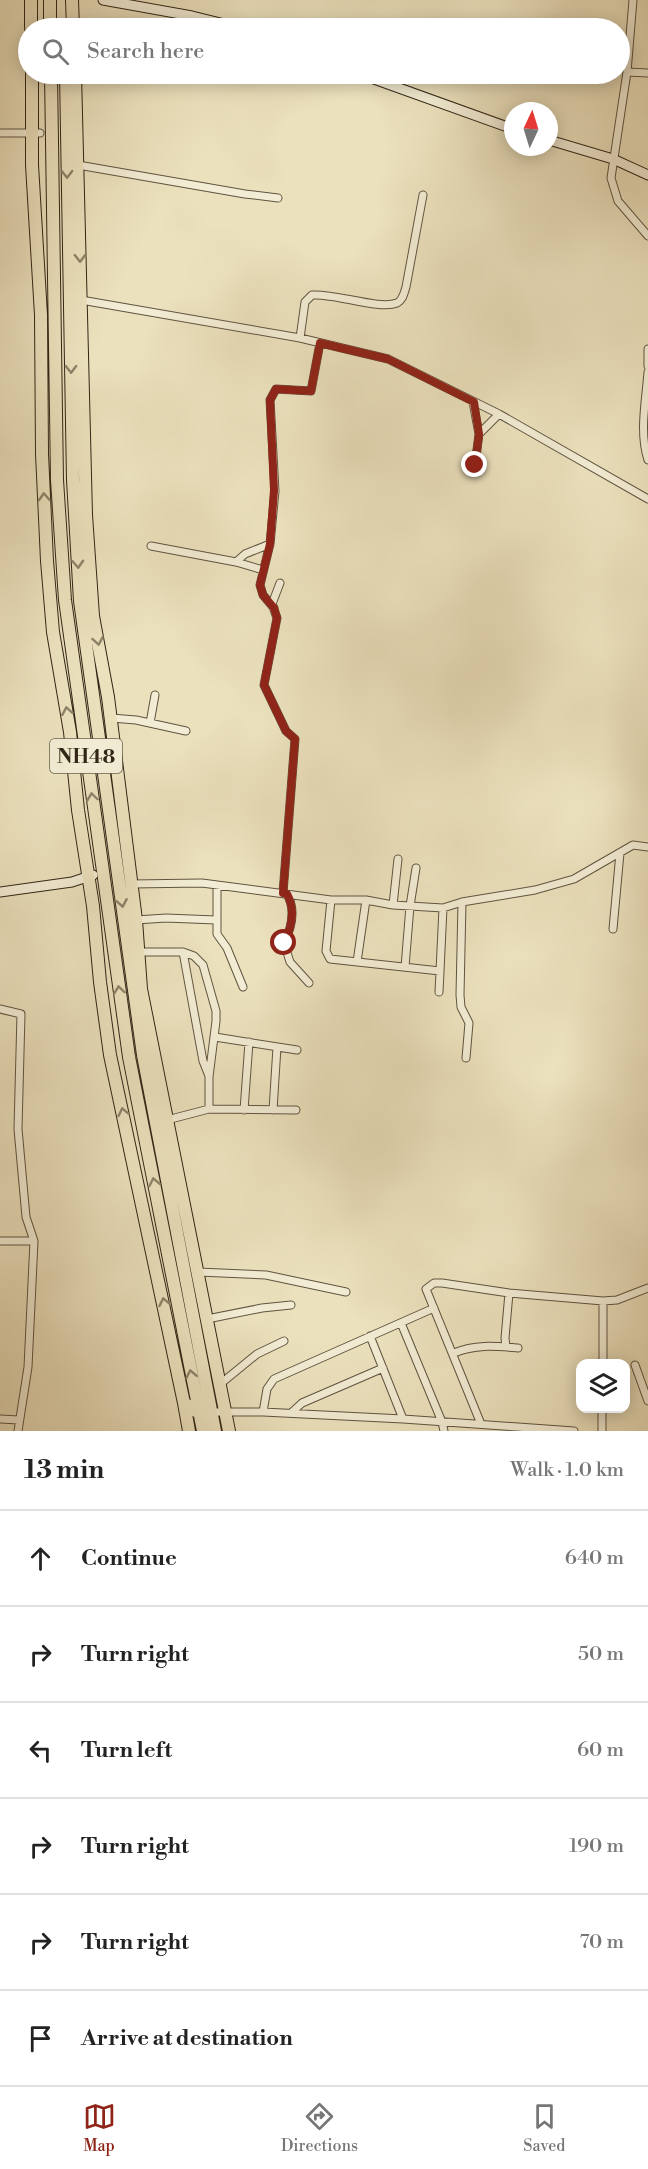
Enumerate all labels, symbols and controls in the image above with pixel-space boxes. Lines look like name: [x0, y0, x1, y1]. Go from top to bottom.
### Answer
search box: [18, 18, 630, 84]
icon: search: [39, 35, 72, 68]
text: Search here: [87, 38, 204, 65]
north arrow: [504, 102, 558, 156]
one-way arrow: [61, 169, 74, 178]
one-way arrow: [74, 253, 87, 262]
one-way arrow: [65, 364, 77, 373]
route end: [461, 451, 487, 477]
one-way arrow: [37, 492, 50, 501]
one-way arrow: [71, 559, 84, 568]
one-way arrow: [91, 636, 104, 646]
one-way arrow: [61, 706, 73, 716]
road number: NH48: [50, 739, 122, 773]
one-way arrow: [86, 793, 98, 802]
one-way arrow: [115, 897, 128, 907]
route start: [270, 929, 296, 955]
one-way arrow: [114, 986, 126, 995]
one-way arrow: [117, 1107, 130, 1117]
one-way arrow: [148, 1178, 161, 1188]
one-way arrow: [158, 1298, 171, 1308]
map controls: [576, 1359, 630, 1413]
button: layers: [576, 1359, 630, 1413]
one-way arrow: [186, 1369, 199, 1379]
text: 13 min: [24, 1454, 104, 1486]
text: Walk · 1.0 km: [510, 1458, 624, 1483]
icon: ahead: [24, 1542, 57, 1575]
text: Continue: [81, 1545, 177, 1572]
text: 640 m: [565, 1546, 624, 1571]
icon: right: [24, 1638, 57, 1671]
text: Turn right: [81, 1641, 189, 1668]
text: 50 m: [578, 1642, 624, 1667]
icon: left: [24, 1734, 57, 1767]
text: Turn left: [81, 1737, 172, 1764]
text: 60 m: [577, 1738, 624, 1763]
icon: right: [24, 1830, 57, 1863]
text: Turn right: [81, 1833, 189, 1860]
text: 190 m: [569, 1834, 624, 1859]
icon: right: [24, 1926, 57, 1959]
text: Turn right: [81, 1929, 189, 1956]
text: 70 m: [580, 1930, 624, 1955]
icon: arrive: [24, 2022, 57, 2055]
text: Arrive at destination: [81, 2025, 293, 2052]
tab: Map: [83, 2100, 116, 2156]
tab: Directions: [281, 2100, 358, 2156]
tab: Saved: [523, 2100, 565, 2156]

